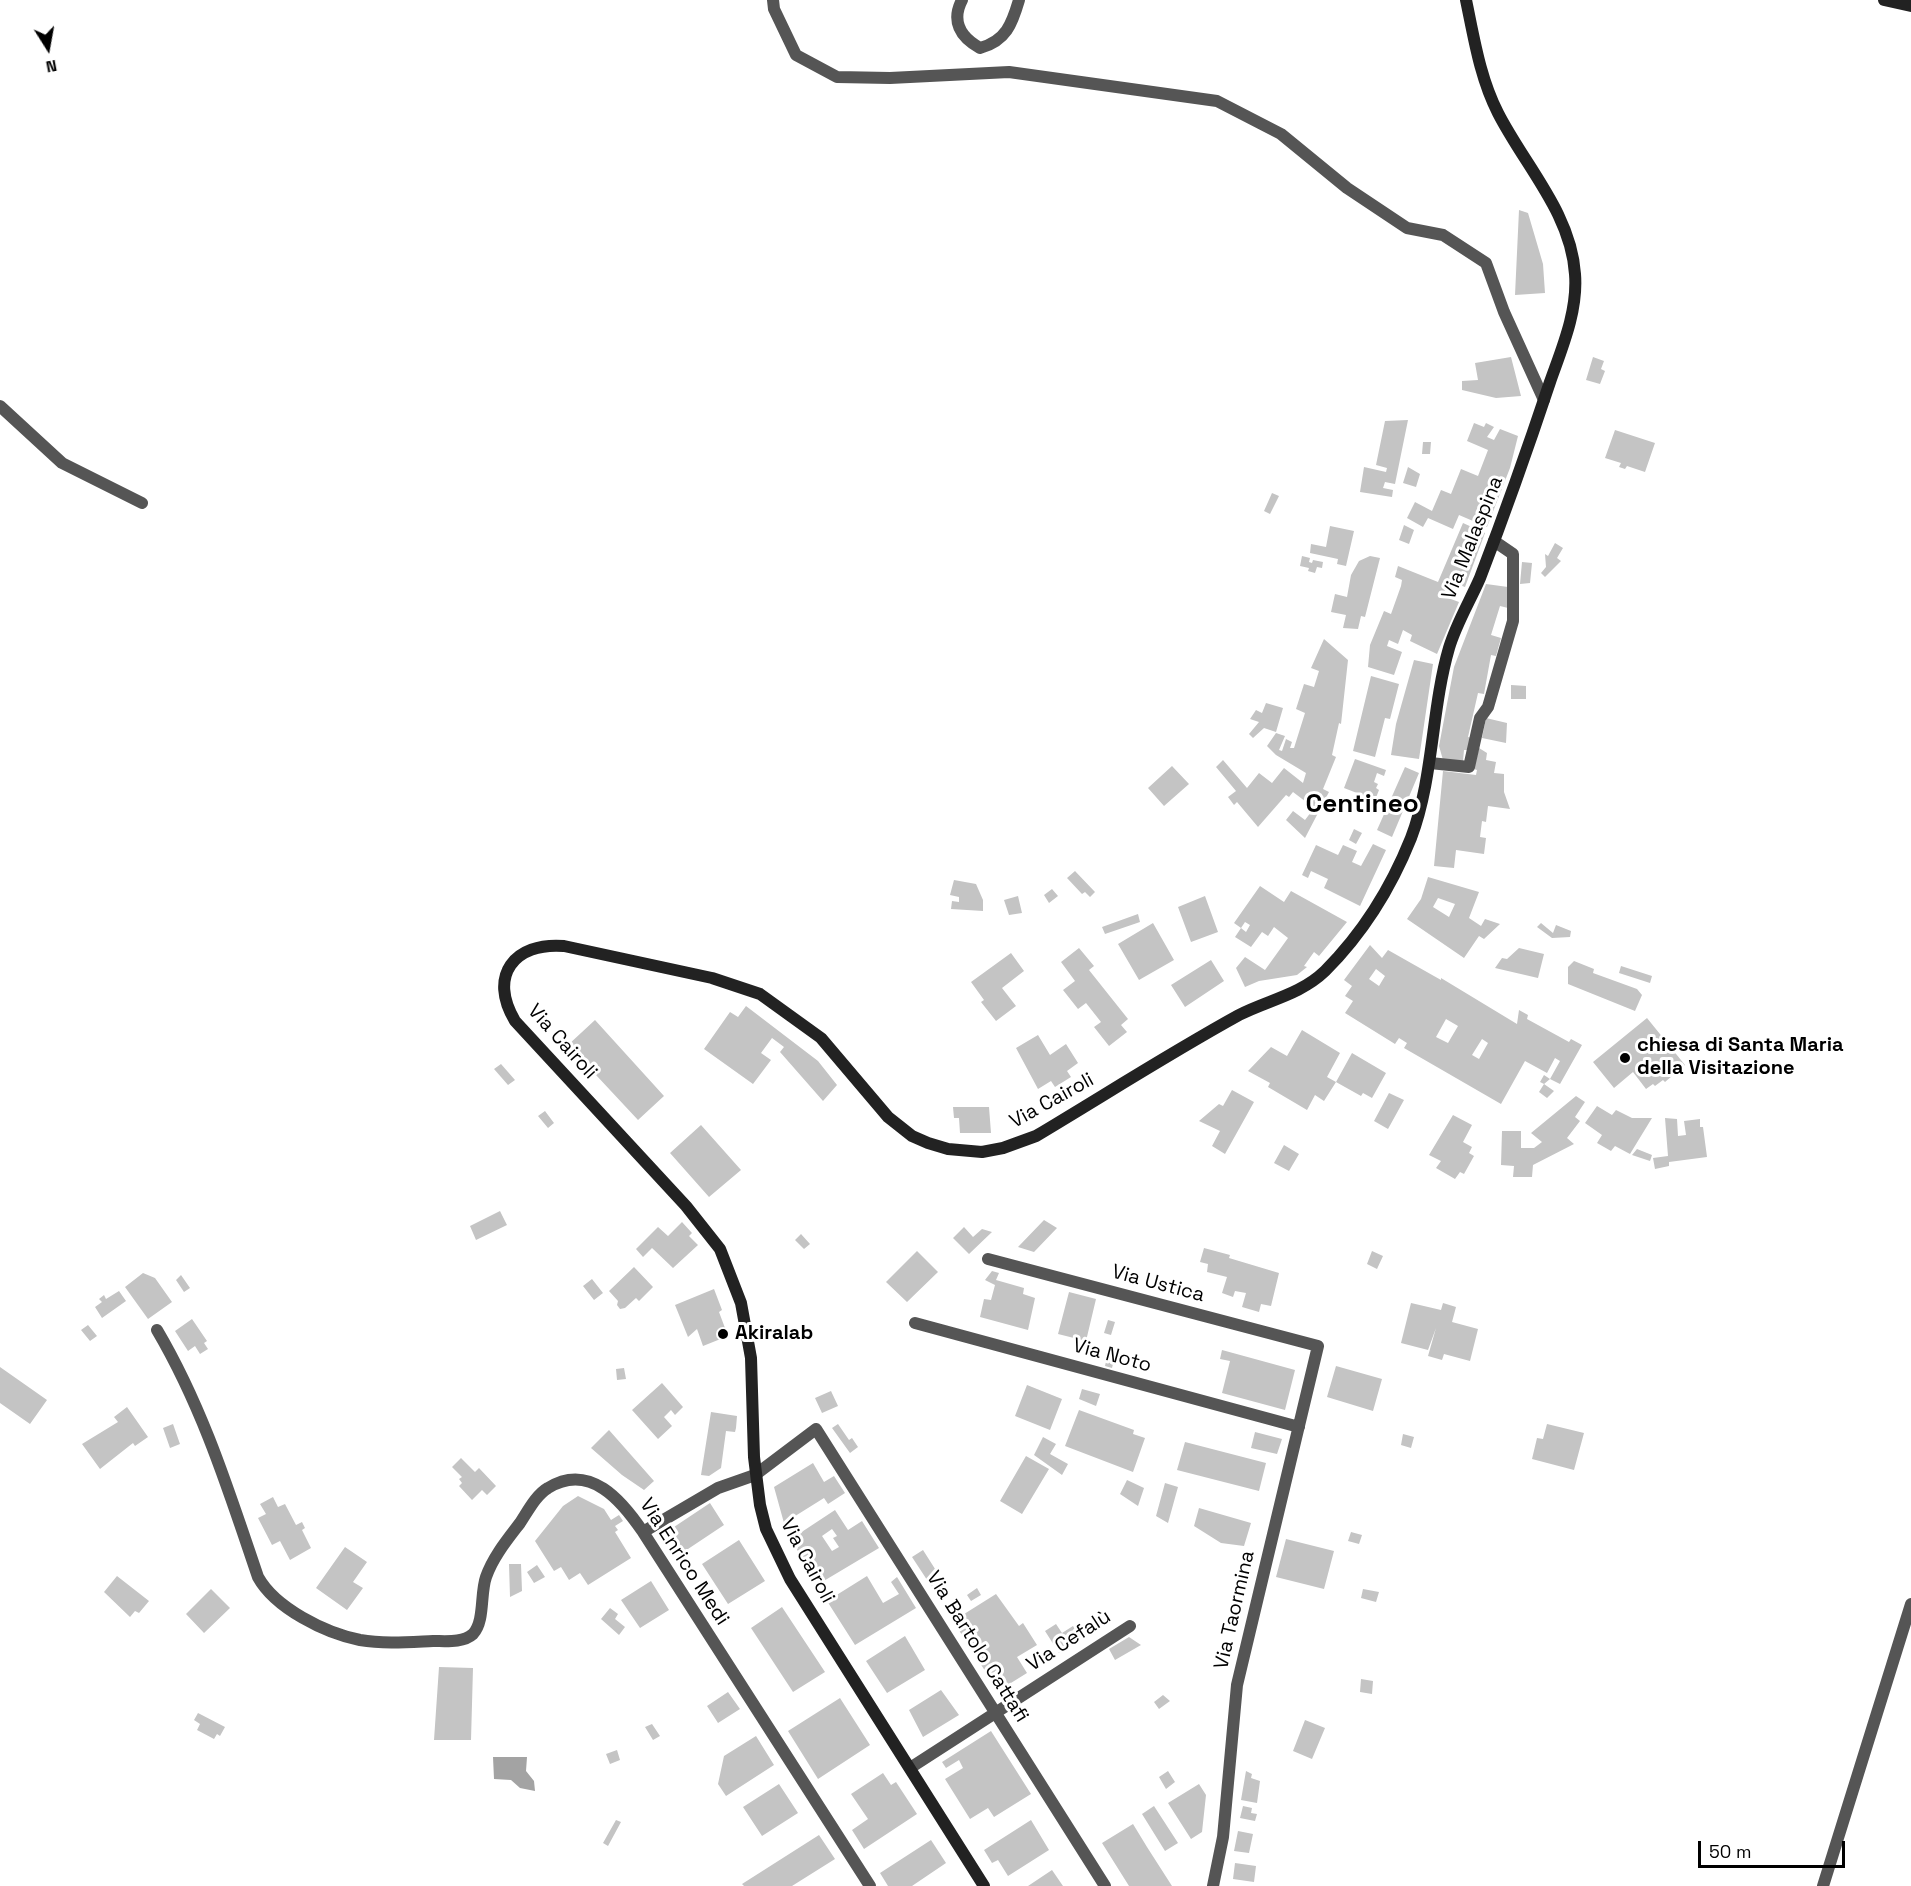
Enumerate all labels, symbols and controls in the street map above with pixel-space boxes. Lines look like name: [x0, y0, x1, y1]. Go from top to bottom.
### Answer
north arrow: [18, 18, 78, 78]
text: N: [44, 55, 59, 77]
street label: Via Malaspina: [1437, 473, 1509, 603]
district label: Centineo: [1305, 789, 1419, 821]
street label: Via Cairoli: [522, 1000, 602, 1084]
place label: chiesa di Santa Maria della Visitazione: [1637, 1034, 1844, 1081]
marker: chiesa di Santa Maria della Visitazione: [1618, 1051, 1632, 1065]
street label: Via Cairoli: [1006, 1068, 1098, 1134]
street label: Via Ustica: [1109, 1260, 1207, 1308]
place label: Akiralab: [735, 1322, 813, 1346]
marker: Akiralab: [716, 1327, 730, 1341]
street label: Via Noto: [1070, 1334, 1154, 1378]
street label: Via Enrico Medi: [634, 1494, 734, 1630]
street label: Via Cairoli: [775, 1515, 839, 1607]
street label: Via Taormina: [1210, 1548, 1260, 1672]
street label: Via Bartolo Cattafi: [921, 1567, 1033, 1727]
street label: Via Cefalù: [1022, 1605, 1116, 1677]
scale bar: [1701, 1829, 1848, 1867]
text: 50 m: [1709, 1840, 1751, 1863]

